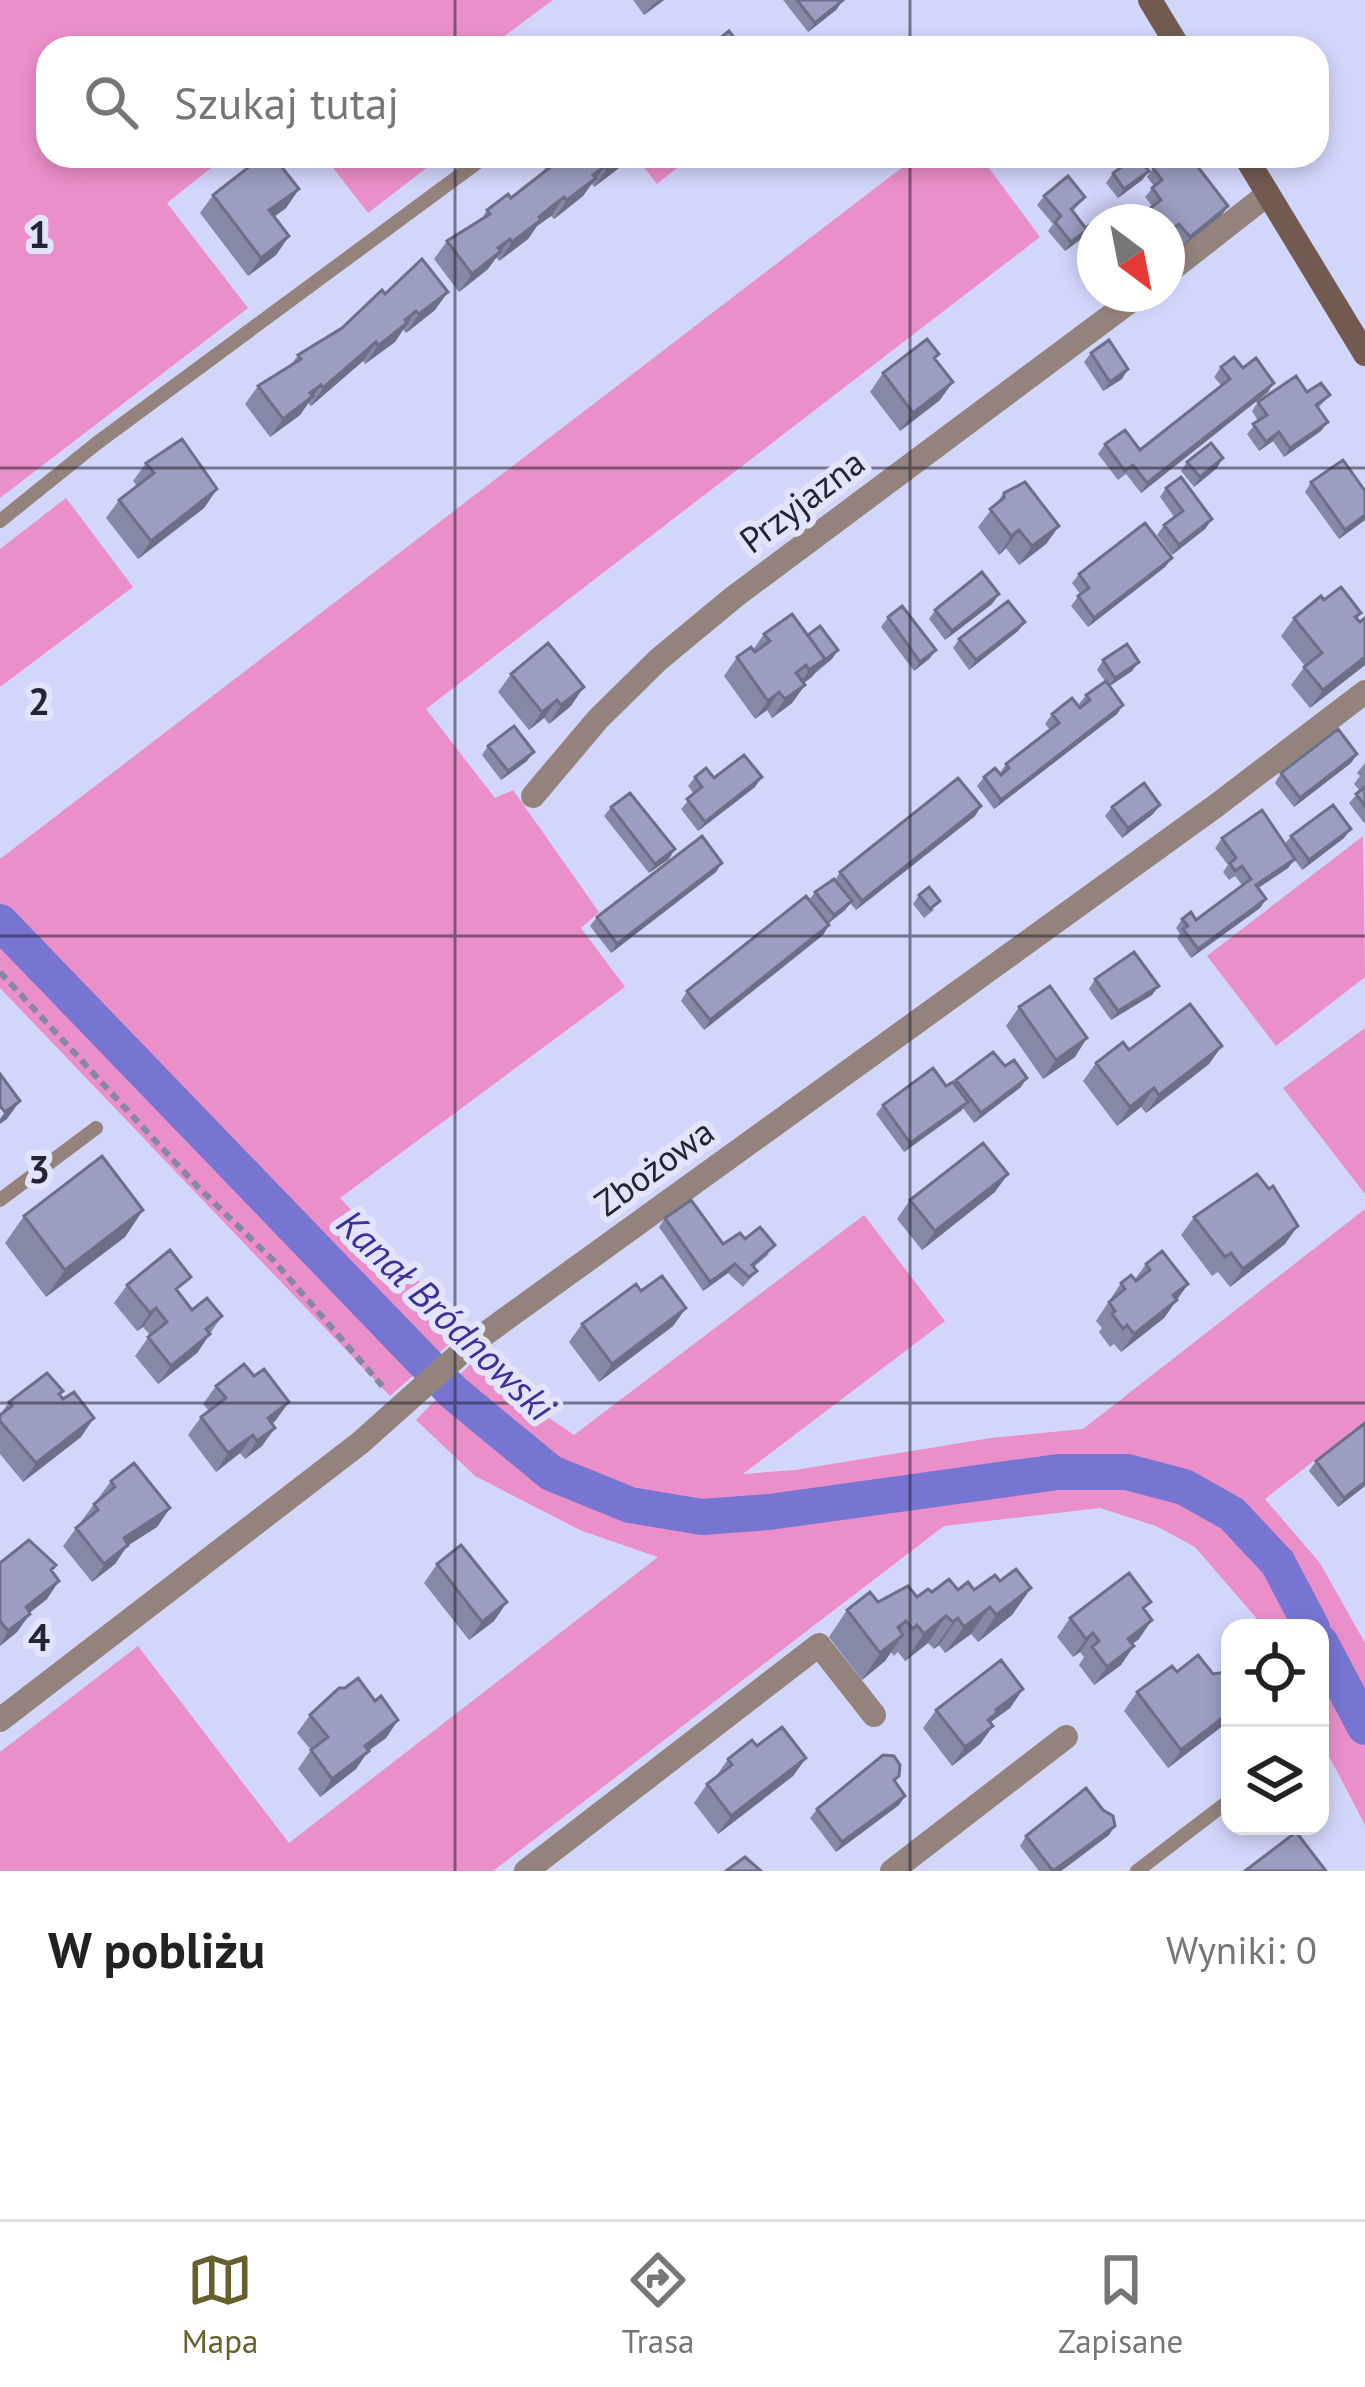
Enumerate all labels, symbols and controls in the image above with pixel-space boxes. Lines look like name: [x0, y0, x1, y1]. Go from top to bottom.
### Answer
search box: [36, 36, 1329, 168]
icon: search: [78, 69, 144, 135]
text: Szukaj tutaj: [174, 73, 399, 131]
north arrow: [1077, 204, 1185, 312]
text: 1: [28, 208, 50, 259]
street label: Przyjazna: [730, 438, 874, 563]
text: 2: [28, 675, 50, 726]
street label: Zbożowa: [585, 1107, 723, 1226]
text: 3: [28, 1143, 50, 1194]
water label: Kanał Bródnowski: [327, 1198, 568, 1433]
text: 4: [28, 1611, 50, 1662]
map controls: [1221, 1619, 1329, 1835]
button: locate: [1221, 1619, 1329, 1727]
button: layers: [1221, 1727, 1329, 1835]
text: W pobliżu: [48, 1916, 265, 1982]
text: Wyniki: 0: [1166, 1924, 1317, 1975]
tab: Mapa: [182, 2247, 258, 2362]
tab: Trasa: [622, 2247, 694, 2362]
tab: Zapisane: [1058, 2247, 1183, 2362]

